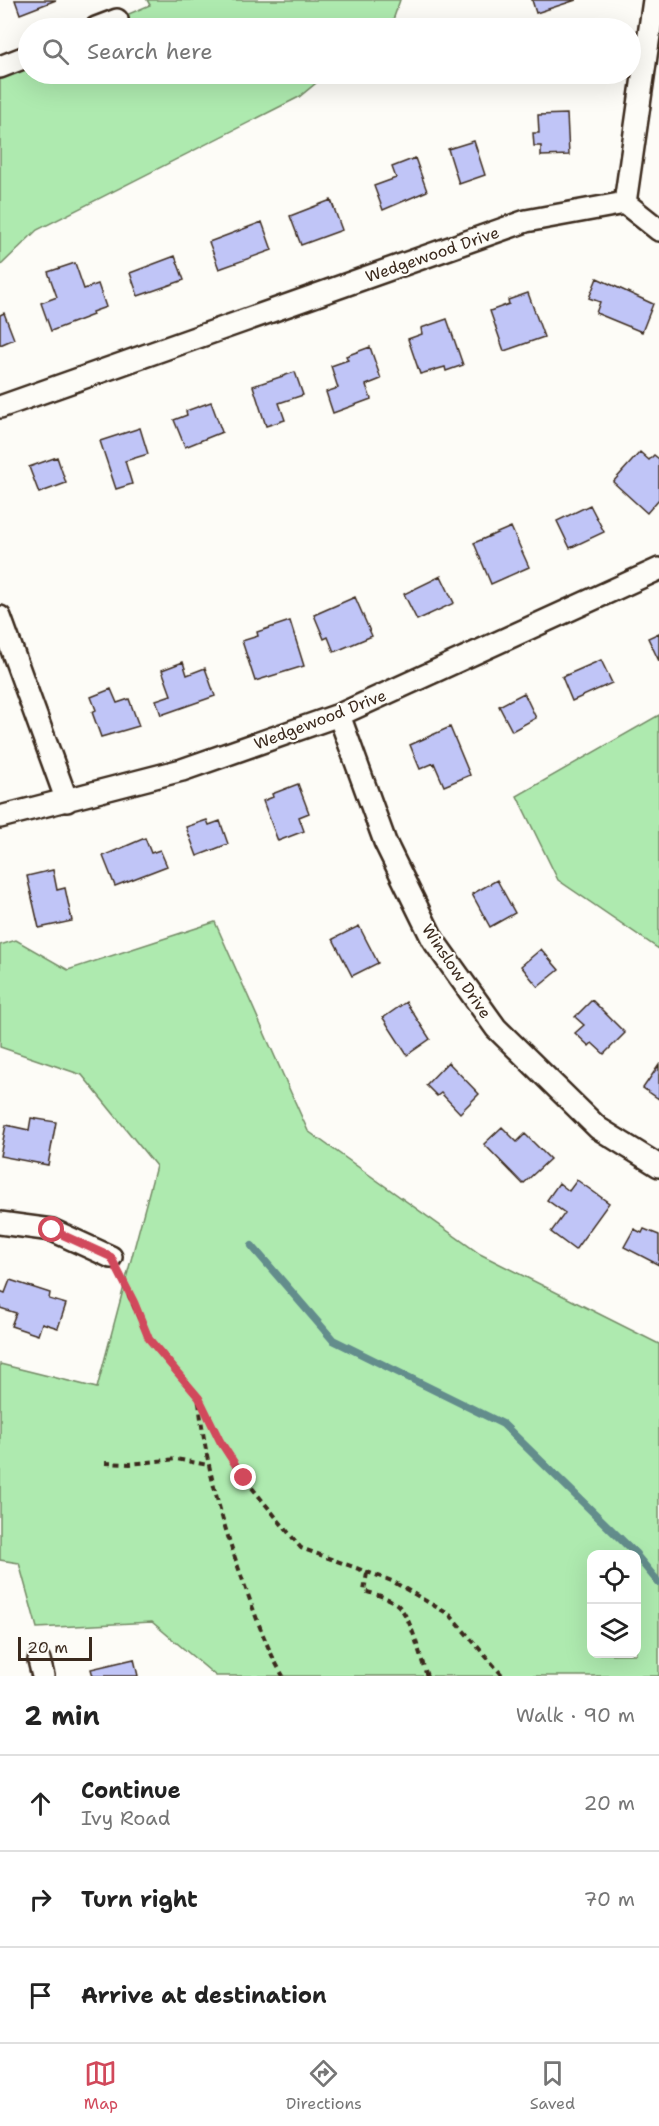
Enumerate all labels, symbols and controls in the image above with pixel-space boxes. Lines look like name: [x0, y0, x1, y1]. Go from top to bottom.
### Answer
search box: [18, 18, 641, 84]
icon: search: [39, 35, 72, 68]
text: Search here: [87, 37, 213, 66]
street label: Wedgewood Drive: [362, 222, 502, 287]
street label: Wedgewood Drive: [251, 685, 389, 754]
street label: Winslow Drive: [417, 920, 496, 1023]
route start: [38, 1216, 64, 1242]
route end: [230, 1464, 256, 1490]
map controls: [587, 1550, 641, 1658]
button: locate: [587, 1550, 641, 1604]
button: layers: [587, 1604, 641, 1658]
scale bar: [18, 1634, 92, 1662]
text: 20 m: [27, 1637, 68, 1658]
text: 2 min: [24, 1698, 100, 1733]
text: Walk · 90 m: [516, 1702, 635, 1728]
text: Continue: [81, 1776, 181, 1805]
icon: ahead: [24, 1787, 57, 1820]
text: 20 m: [584, 1790, 635, 1816]
text: Ivy Road: [81, 1805, 170, 1831]
icon: right: [24, 1883, 57, 1916]
text: Turn right: [81, 1885, 198, 1914]
text: 70 m: [583, 1886, 635, 1912]
icon: arrive: [24, 1979, 57, 2012]
text: Arrive at destination: [81, 1981, 327, 2010]
tab: Map: [84, 2057, 118, 2114]
tab: Directions: [286, 2057, 362, 2114]
tab: Saved: [530, 2057, 575, 2114]

